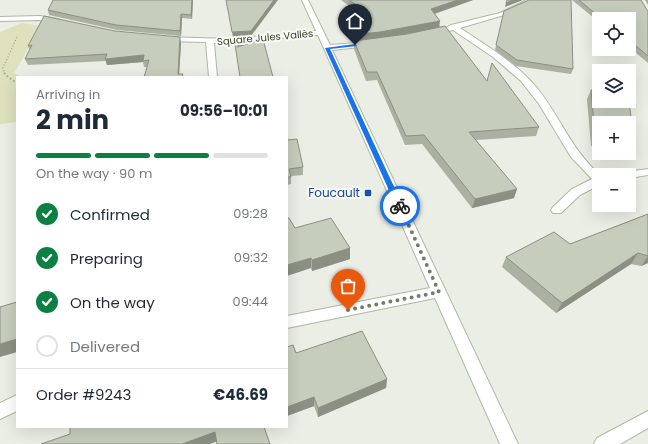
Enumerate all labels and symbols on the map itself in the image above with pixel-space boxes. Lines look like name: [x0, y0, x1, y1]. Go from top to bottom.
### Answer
pin: [338, 4, 372, 45]
street label: Square Jules Vallès: [216, 26, 314, 49]
place label: Foucault: [308, 184, 360, 201]
courier: [380, 186, 420, 226]
marker: Foucault: [363, 188, 373, 198]
pin: [331, 269, 365, 310]

